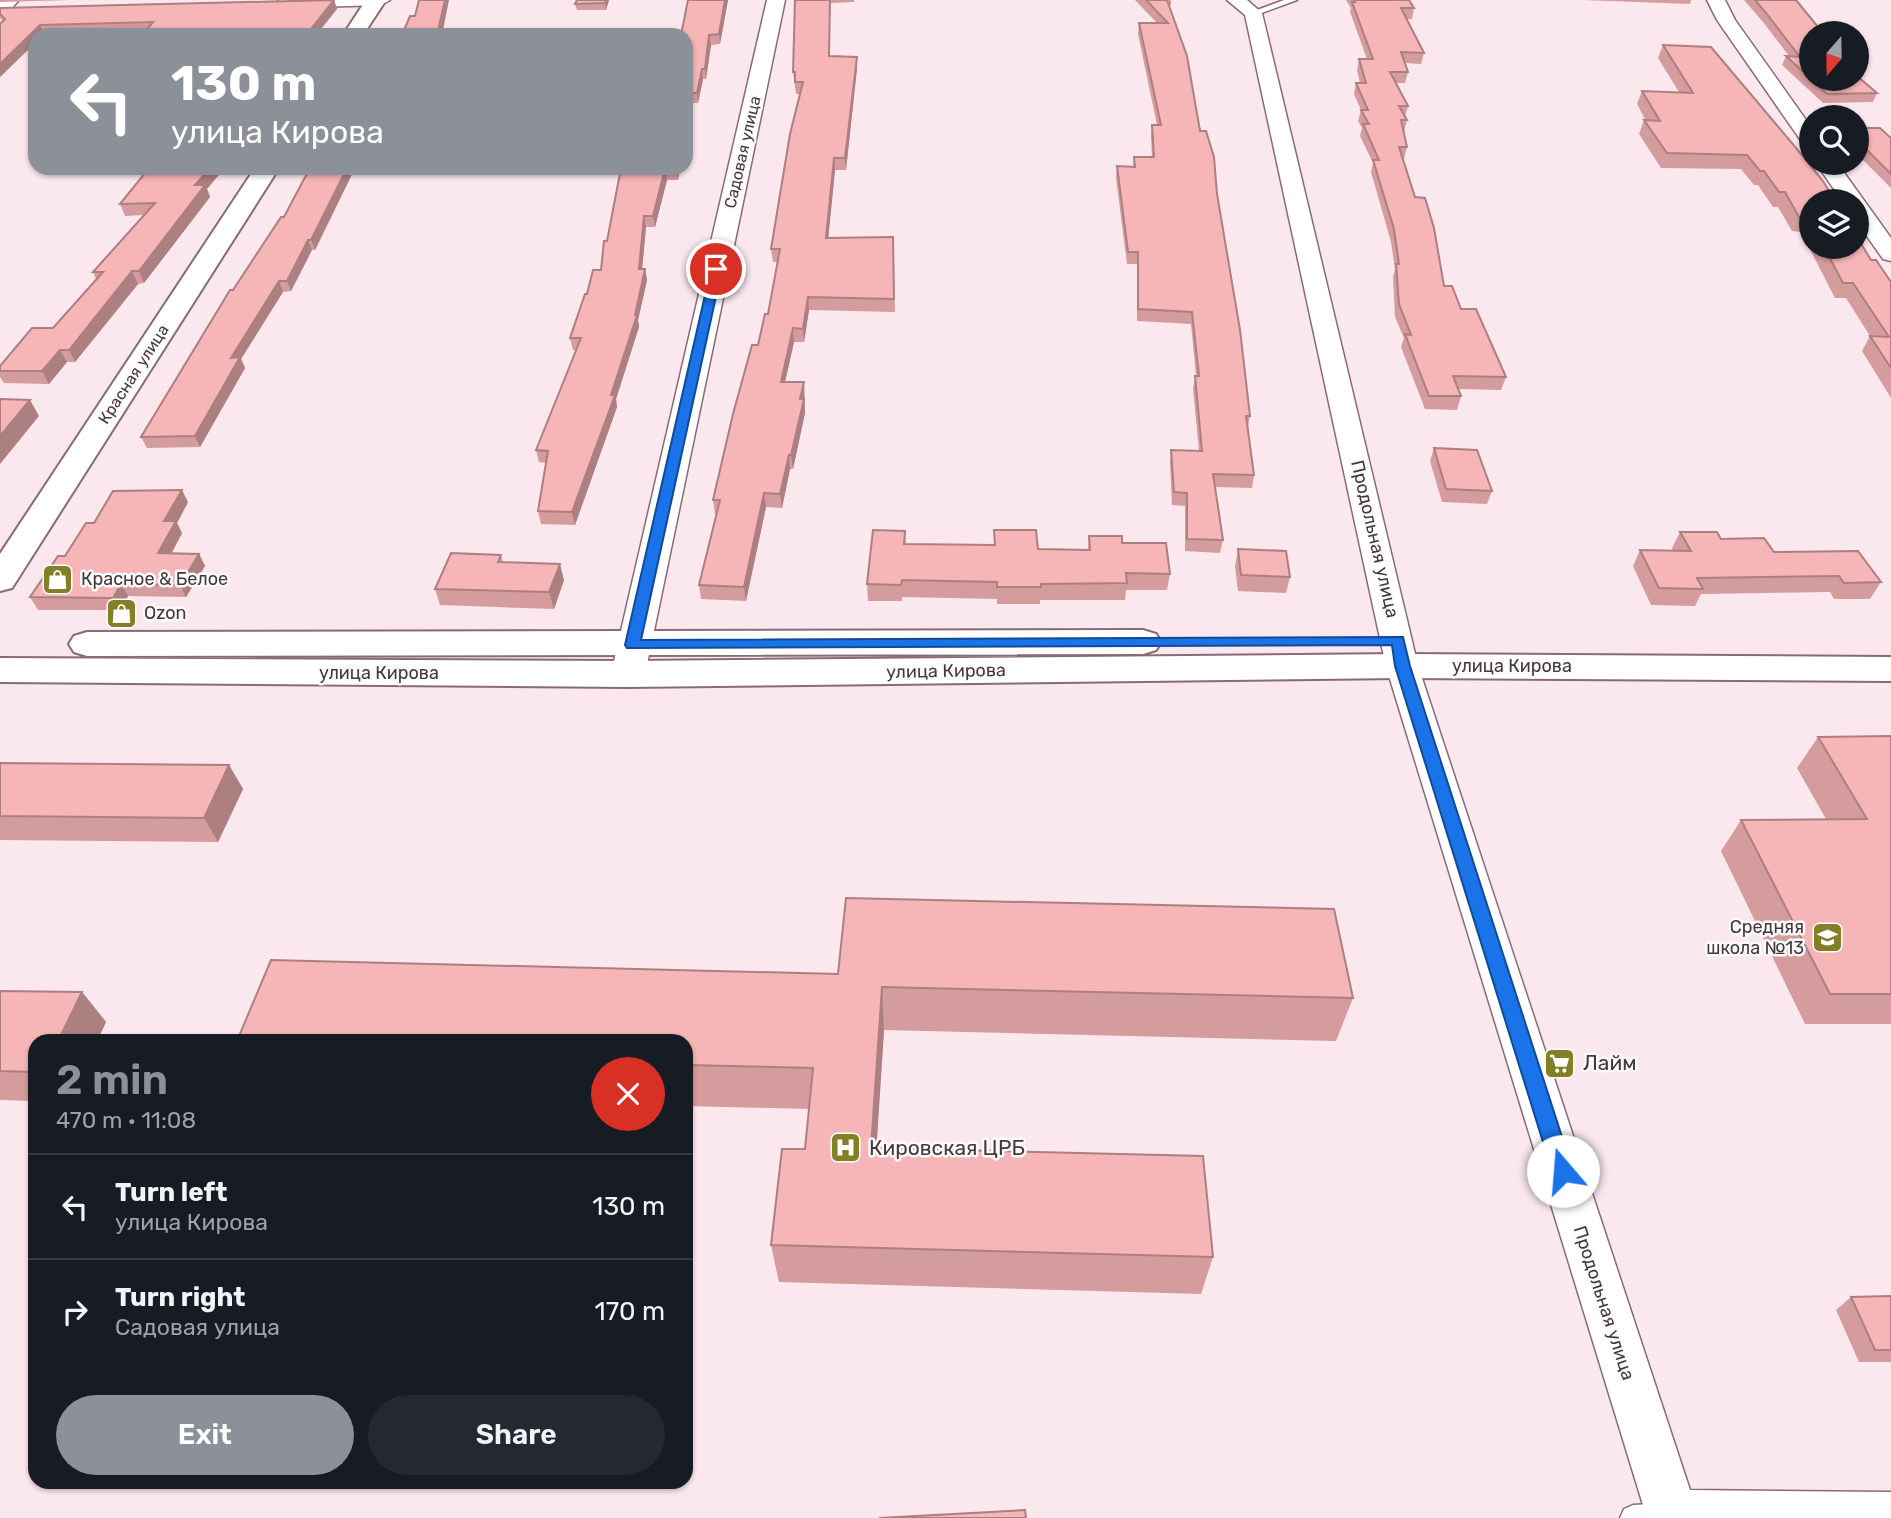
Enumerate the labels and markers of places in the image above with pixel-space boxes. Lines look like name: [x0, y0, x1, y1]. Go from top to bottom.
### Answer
pin: [686, 239, 746, 299]
shop icon: Красное & Белое: [41, 562, 75, 596]
place label: Красное & Белое: [81, 568, 228, 590]
shop icon: Ozon: [104, 596, 138, 630]
place label: Ozon: [144, 602, 186, 624]
place label: Средняя школа №13: [1706, 916, 1804, 959]
school or university icon: Средняя школа №13: [1810, 920, 1844, 954]
supermarket icon: Лайм: [1543, 1046, 1577, 1080]
place label: Лайм: [1583, 1050, 1637, 1075]
hospital icon: Кировская ЦРБ: [829, 1131, 863, 1165]
place label: Кировская ЦРБ: [869, 1135, 1025, 1160]

